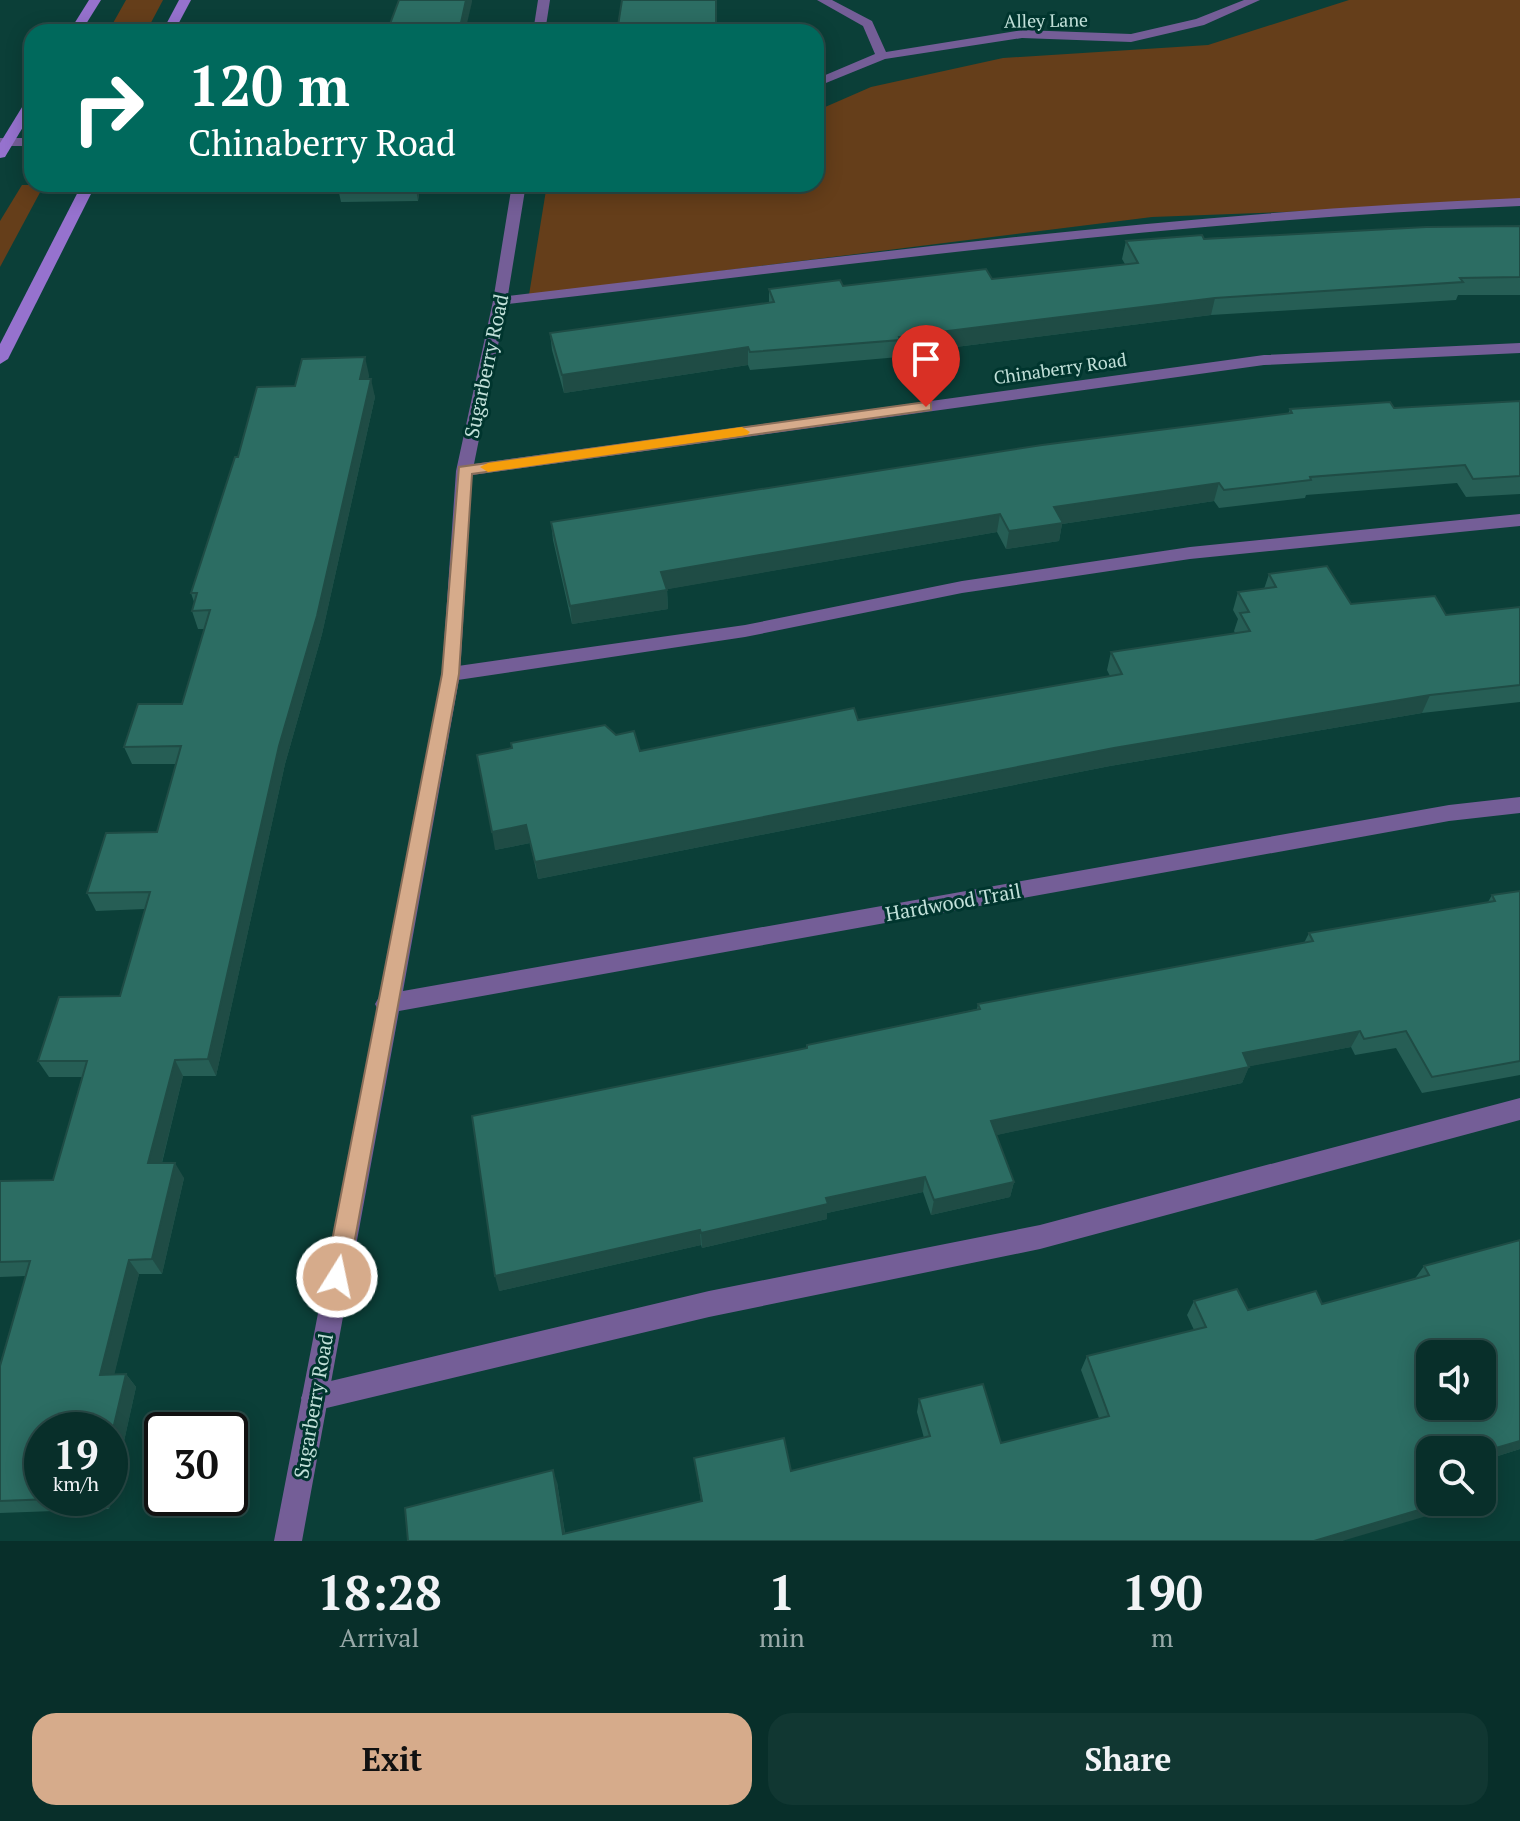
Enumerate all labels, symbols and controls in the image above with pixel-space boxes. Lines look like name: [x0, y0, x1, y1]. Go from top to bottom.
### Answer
street label: Alley Lane: [1004, 7, 1088, 33]
text: 120 m: [188, 48, 350, 122]
icon: right: [56, 56, 160, 160]
text: Chinaberry Road: [188, 119, 456, 166]
street label: Sugarberry Road: [458, 291, 514, 441]
pin: [892, 325, 960, 407]
icon: arrive: [904, 337, 948, 381]
street label: Chinaberry Road: [992, 347, 1128, 389]
street label: Hardwood Trail: [883, 877, 1023, 927]
position arrow: [295, 1235, 379, 1319]
street label: Sugarberry Road: [287, 1331, 339, 1481]
map controls: [1416, 1340, 1496, 1516]
button: sound: [1416, 1340, 1496, 1420]
speed limit sign: 30: [144, 1412, 248, 1516]
text: 19: [53, 1427, 99, 1480]
button: search: [1416, 1436, 1496, 1516]
text: km/h: [53, 1470, 99, 1497]
text: 18:28: [317, 1560, 442, 1624]
text: 1: [768, 1560, 795, 1624]
text: 190: [1122, 1560, 1203, 1624]
text: Arrival: [340, 1620, 419, 1654]
text: min: [759, 1620, 805, 1654]
text: m: [1151, 1620, 1174, 1654]
button: Exit: [32, 1713, 752, 1805]
button: Share: [768, 1713, 1488, 1805]

